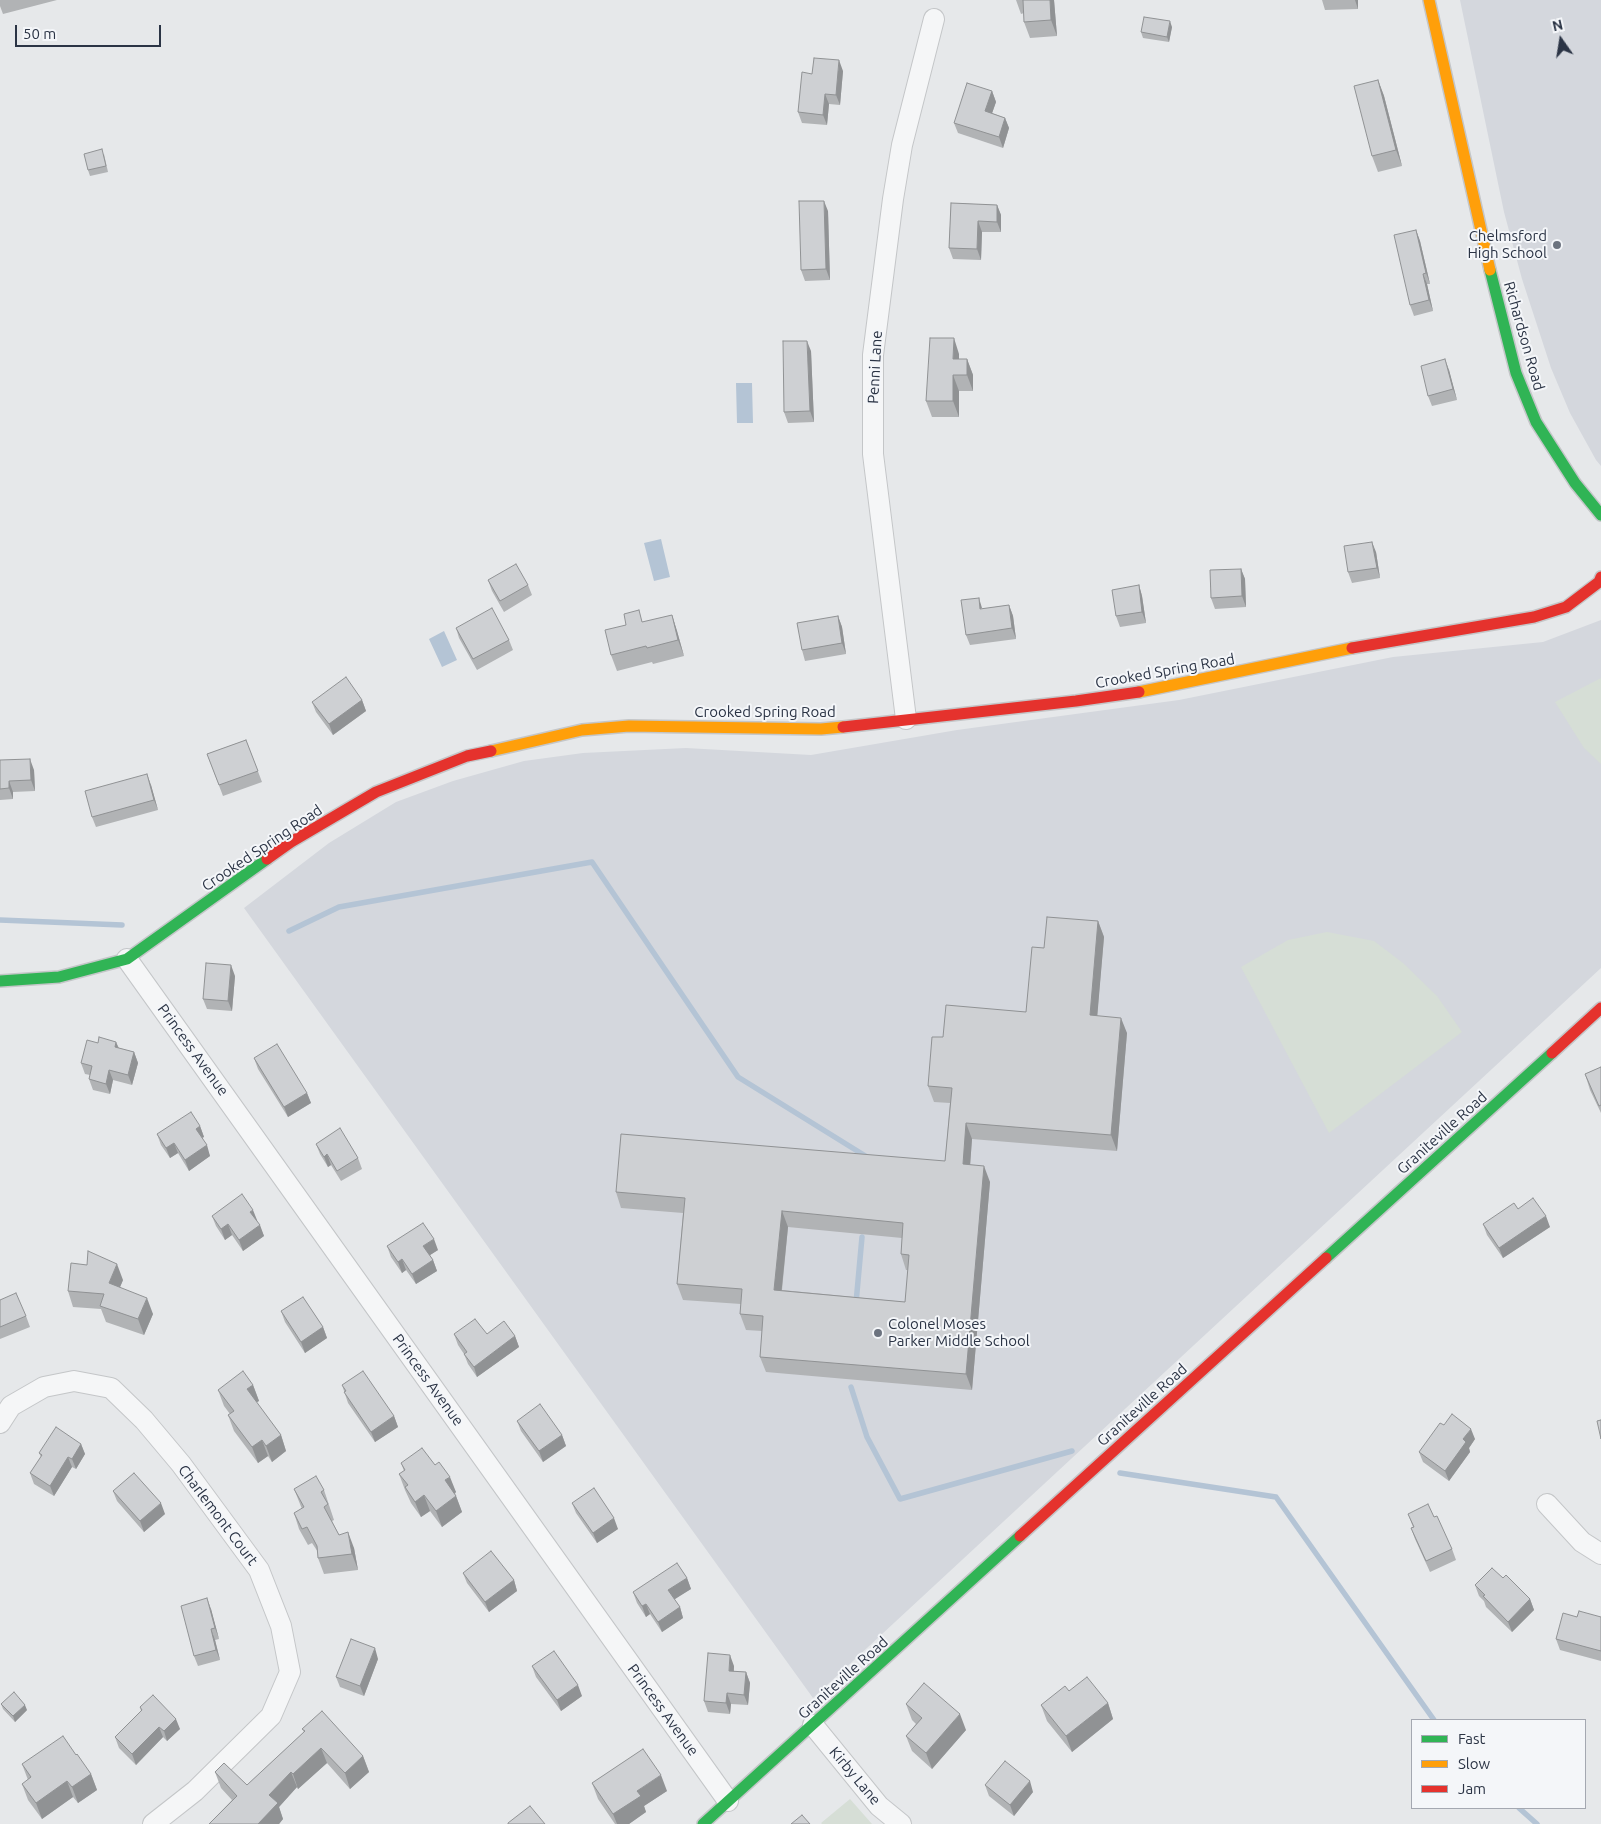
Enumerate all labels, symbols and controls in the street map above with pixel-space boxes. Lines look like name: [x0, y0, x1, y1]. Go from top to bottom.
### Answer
scale bar: [18, 15, 164, 47]
north arrow: [1536, 15, 1586, 65]
text: N: [1551, 16, 1565, 34]
text: 50 m: [23, 25, 56, 42]
place label: Chelmsford High School: [1467, 227, 1547, 262]
marker: Chelmsford High School: [1551, 239, 1563, 251]
street label: Richardson Road: [1500, 279, 1548, 393]
street label: Penni Lane: [864, 330, 886, 404]
street label: Crooked Spring Road: [1094, 650, 1236, 692]
street label: Crooked Spring Road: [694, 703, 836, 721]
street label: Crooked Spring Road: [198, 801, 326, 895]
street label: Princess Avenue: [154, 1001, 232, 1099]
street label: Graniteville Road: [1393, 1088, 1491, 1178]
place label: Colonel Moses Parker Middle School: [888, 1315, 1030, 1350]
marker: Colonel Moses Parker Middle School: [872, 1327, 884, 1339]
street label: Princess Avenue: [389, 1331, 467, 1429]
street label: Graniteville Road: [1093, 1360, 1191, 1450]
street label: Charlemont Court: [174, 1461, 262, 1569]
street label: Graniteville Road: [794, 1633, 892, 1723]
street label: Princess Avenue: [624, 1661, 702, 1759]
legend: [1411, 1719, 1586, 1809]
text: Fast: [1458, 1730, 1485, 1747]
street label: Kirby Lane: [825, 1743, 885, 1809]
text: Slow: [1458, 1755, 1490, 1772]
text: Jam: [1458, 1780, 1486, 1797]

